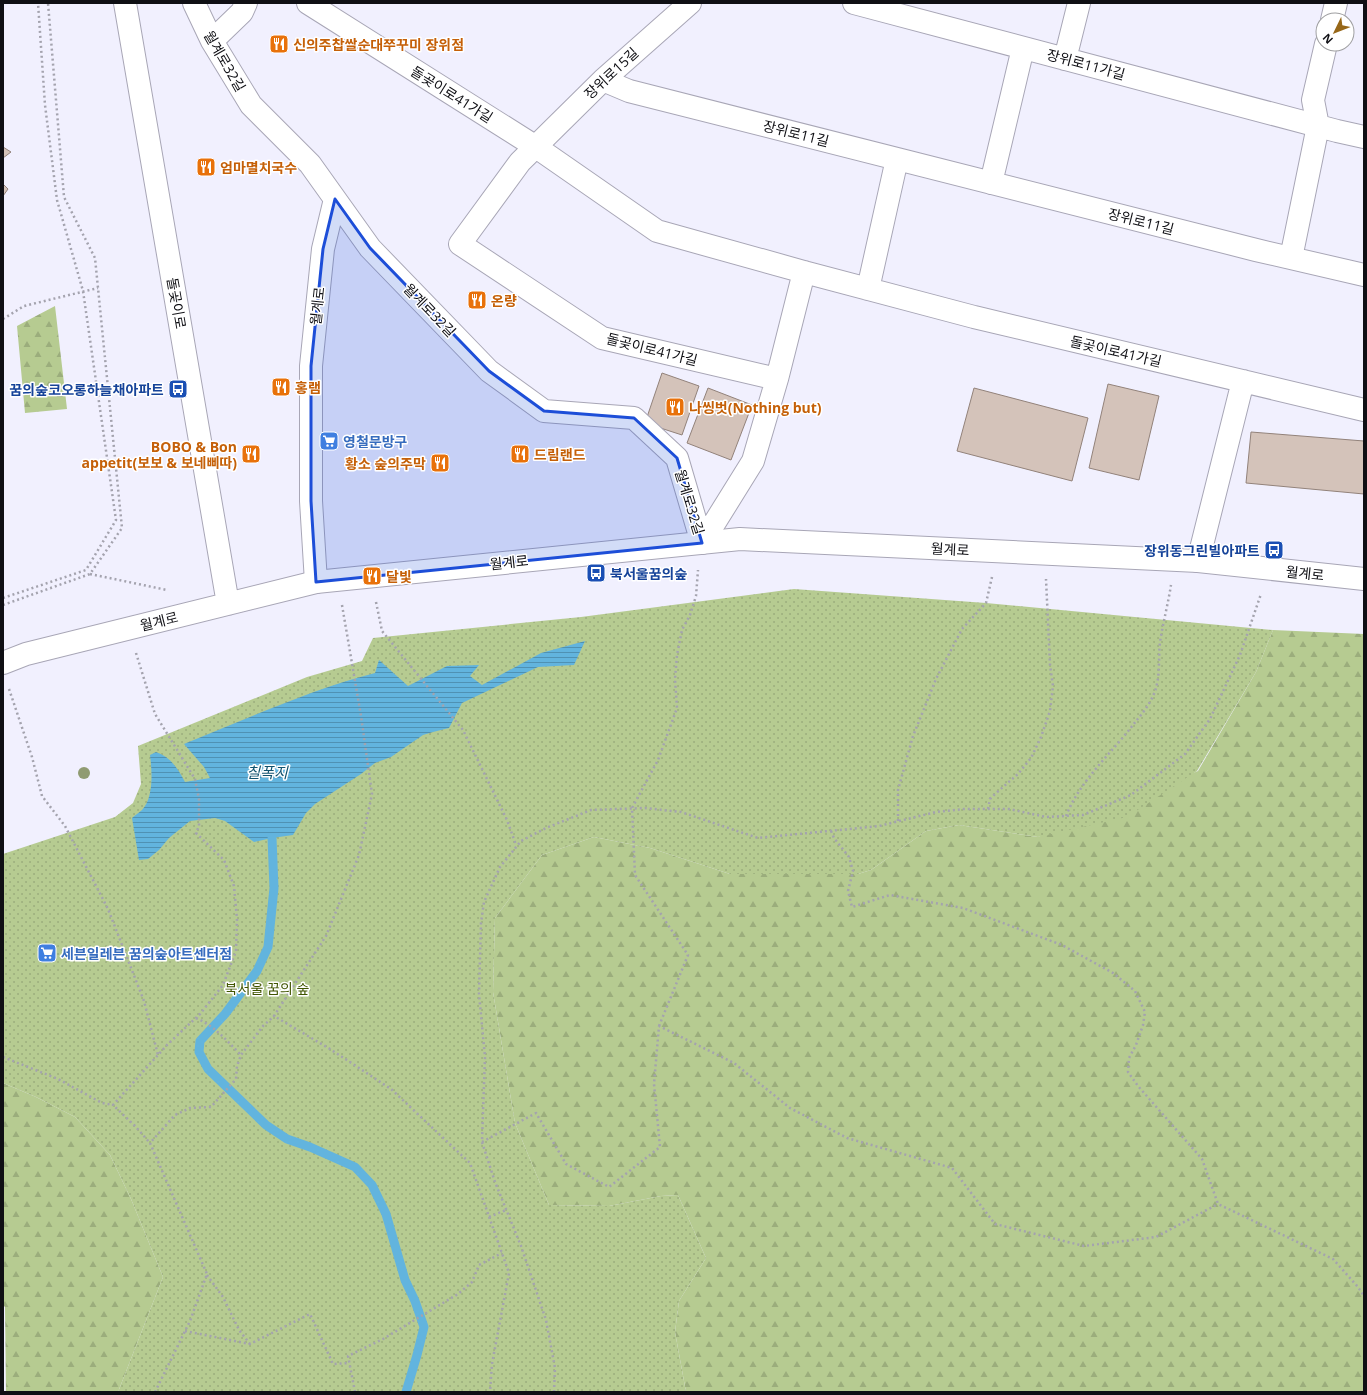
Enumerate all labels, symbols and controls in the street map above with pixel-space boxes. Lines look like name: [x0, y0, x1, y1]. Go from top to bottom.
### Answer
north arrow: [1315, 12, 1355, 52]
street label: 월계로32길: [200, 27, 250, 95]
text: N: [1319, 31, 1336, 48]
restaurant icon: 신의주찹쌀순대쭈꾸미 장위점: [268, 33, 290, 55]
place label: 신의주찹쌀순대쭈꾸미 장위점: [293, 35, 464, 54]
street label: 장위로15길: [580, 43, 642, 103]
street label: 장위로11가길: [1045, 44, 1127, 84]
street label: 돌곶이로41가길: [407, 61, 497, 127]
street label: 장위로11길: [761, 116, 831, 150]
restaurant icon: 엄마멸치국수: [195, 156, 217, 178]
place label: 엄마멸치국수: [220, 158, 297, 177]
street label: 장위로11길: [1106, 204, 1176, 238]
street label: 돌곶이로: [163, 276, 191, 330]
street label: 월계로32길: [400, 279, 460, 341]
street label: 월계로: [306, 286, 328, 326]
restaurant icon: 온량: [466, 289, 488, 311]
place label: 온량: [491, 291, 517, 310]
street label: 돌곶이로41가길: [604, 328, 700, 370]
street label: 돌곶이로41가길: [1068, 331, 1164, 371]
restaurant icon: 홍램: [270, 376, 292, 398]
bus stop icon: 꿈의숲코오롱하늘채아파트: [167, 378, 189, 400]
place label: 홍램: [295, 378, 321, 397]
place label: 꿈의숲코오롱하늘채아파트: [9, 380, 164, 399]
restaurant icon: 나씽벗(Nothing but): [664, 396, 686, 418]
place label: 나씽벗(Nothing but): [689, 398, 822, 417]
supermarket icon: 영철문방구: [318, 430, 340, 452]
place label: 영철문방구: [343, 432, 408, 451]
place label: BOBO & Bon appetit(보보 & 보네삐따): [82, 437, 237, 472]
restaurant icon: BOBO & Bon appetit(보보 & 보네삐따): [240, 443, 262, 465]
restaurant icon: 드림랜드: [509, 443, 531, 465]
place label: 드림랜드: [534, 445, 586, 464]
restaurant icon: 황소 숲의주막: [429, 452, 451, 474]
place label: 황소 숲의주막: [345, 454, 426, 473]
street label: 월계로32길: [671, 467, 709, 537]
street label: 월계로: [930, 539, 970, 560]
bus stop icon: 장위동그린빌아파트: [1263, 539, 1285, 561]
place label: 장위동그린빌아파트: [1144, 541, 1260, 560]
street label: 월계로: [489, 551, 529, 573]
bus stop icon: 북서울꿈의숲: [585, 562, 607, 584]
street label: 월계로: [1285, 562, 1325, 584]
place label: 북서울꿈의숲: [610, 564, 687, 583]
restaurant icon: 달빛: [361, 565, 383, 587]
place label: 달빛: [386, 567, 412, 586]
street label: 월계로: [138, 607, 180, 635]
water label: 칠폭지: [246, 762, 289, 782]
supermarket icon: 세븐일레븐 꿈의숲아트센터점: [36, 942, 58, 964]
place label: 세븐일레븐 꿈의숲아트센터점: [61, 944, 232, 963]
park label: 북서울 꿈의 숲: [225, 979, 309, 998]

